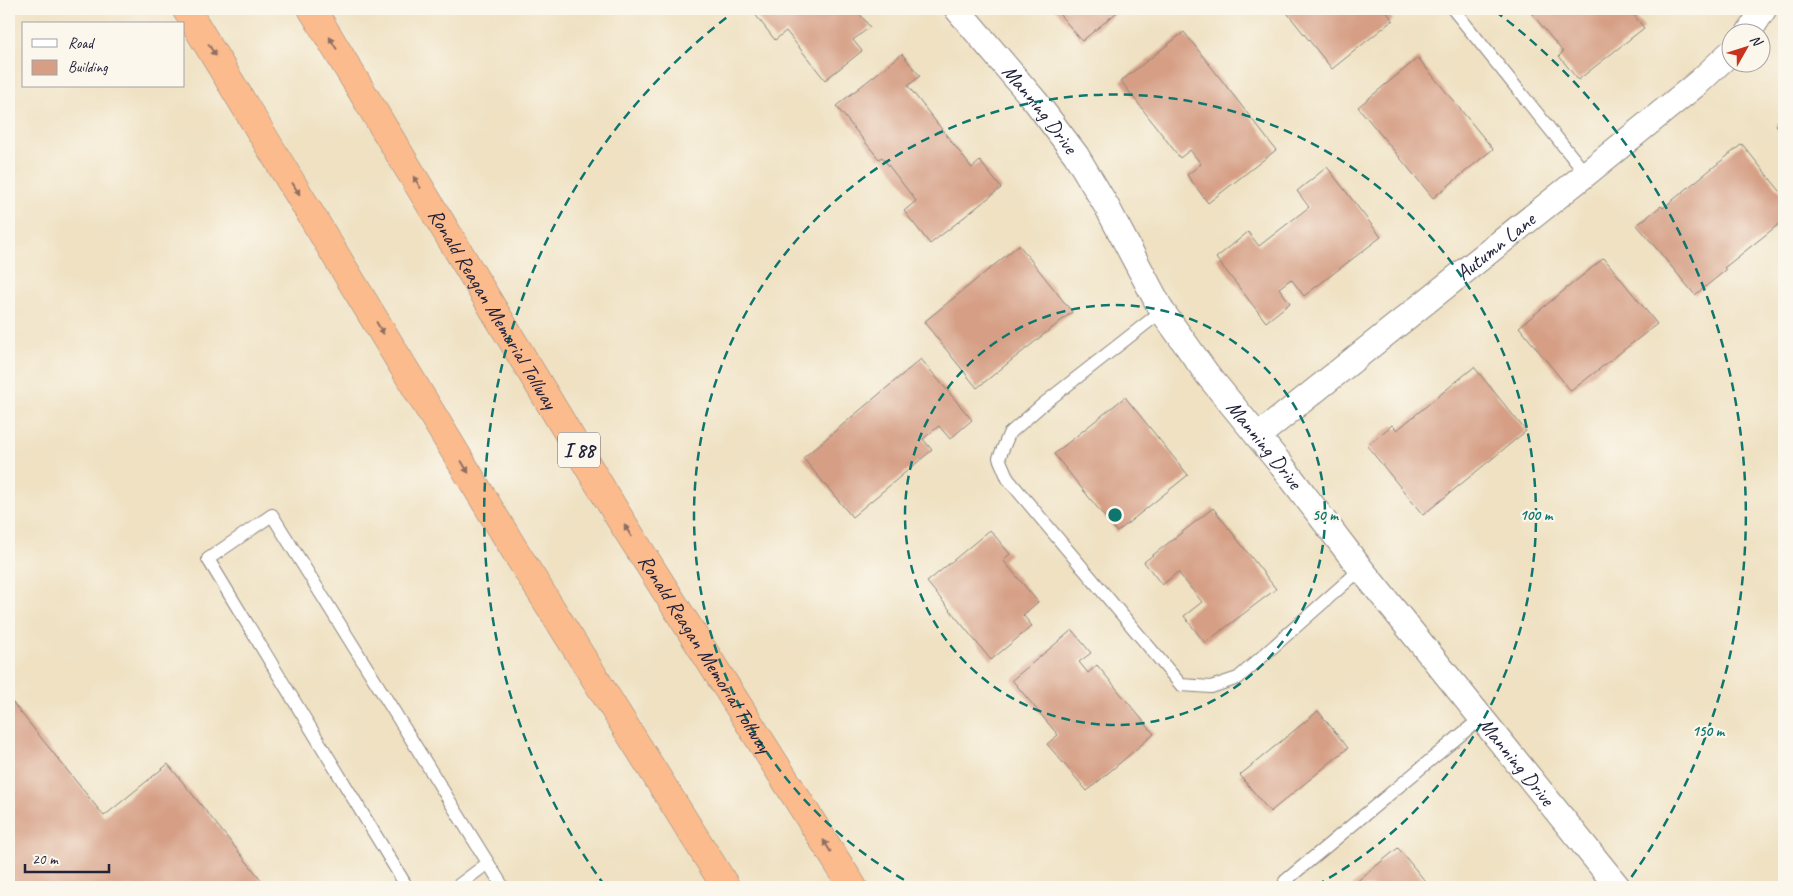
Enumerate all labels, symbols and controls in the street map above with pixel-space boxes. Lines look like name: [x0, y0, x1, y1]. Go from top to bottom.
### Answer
legend: [22, 22, 185, 88]
north arrow: [1720, 22, 1770, 72]
text: N: [1746, 31, 1767, 51]
text: Road: [68, 34, 95, 53]
one-way arrow: [328, 37, 337, 50]
one-way arrow: [207, 44, 216, 57]
text: Building: [68, 58, 108, 77]
street label: Manning Drive: [997, 59, 1085, 160]
one-way arrow: [412, 176, 421, 189]
one-way arrow: [291, 183, 301, 196]
street label: Ronald Reagan Memorial Tollway: [422, 204, 564, 415]
street label: Autumn Lane: [1451, 205, 1542, 286]
one-way arrow: [376, 322, 385, 335]
street label: Manning Drive: [1221, 395, 1309, 496]
road number: I 88: [558, 432, 600, 468]
one-way arrow: [460, 461, 469, 474]
centre of rings: [1106, 506, 1124, 524]
text: 50 m: [1312, 506, 1339, 525]
text: 100 m: [1520, 506, 1554, 525]
one-way arrow: [623, 524, 633, 538]
street label: Ronald Reagan Memorial Tollway: [633, 550, 779, 759]
street label: Manning Drive: [1473, 712, 1562, 813]
text: 150 m: [1692, 722, 1726, 741]
one-way arrow: [822, 839, 831, 853]
scale bar: [25, 841, 109, 873]
text: 20 m: [32, 850, 59, 869]

